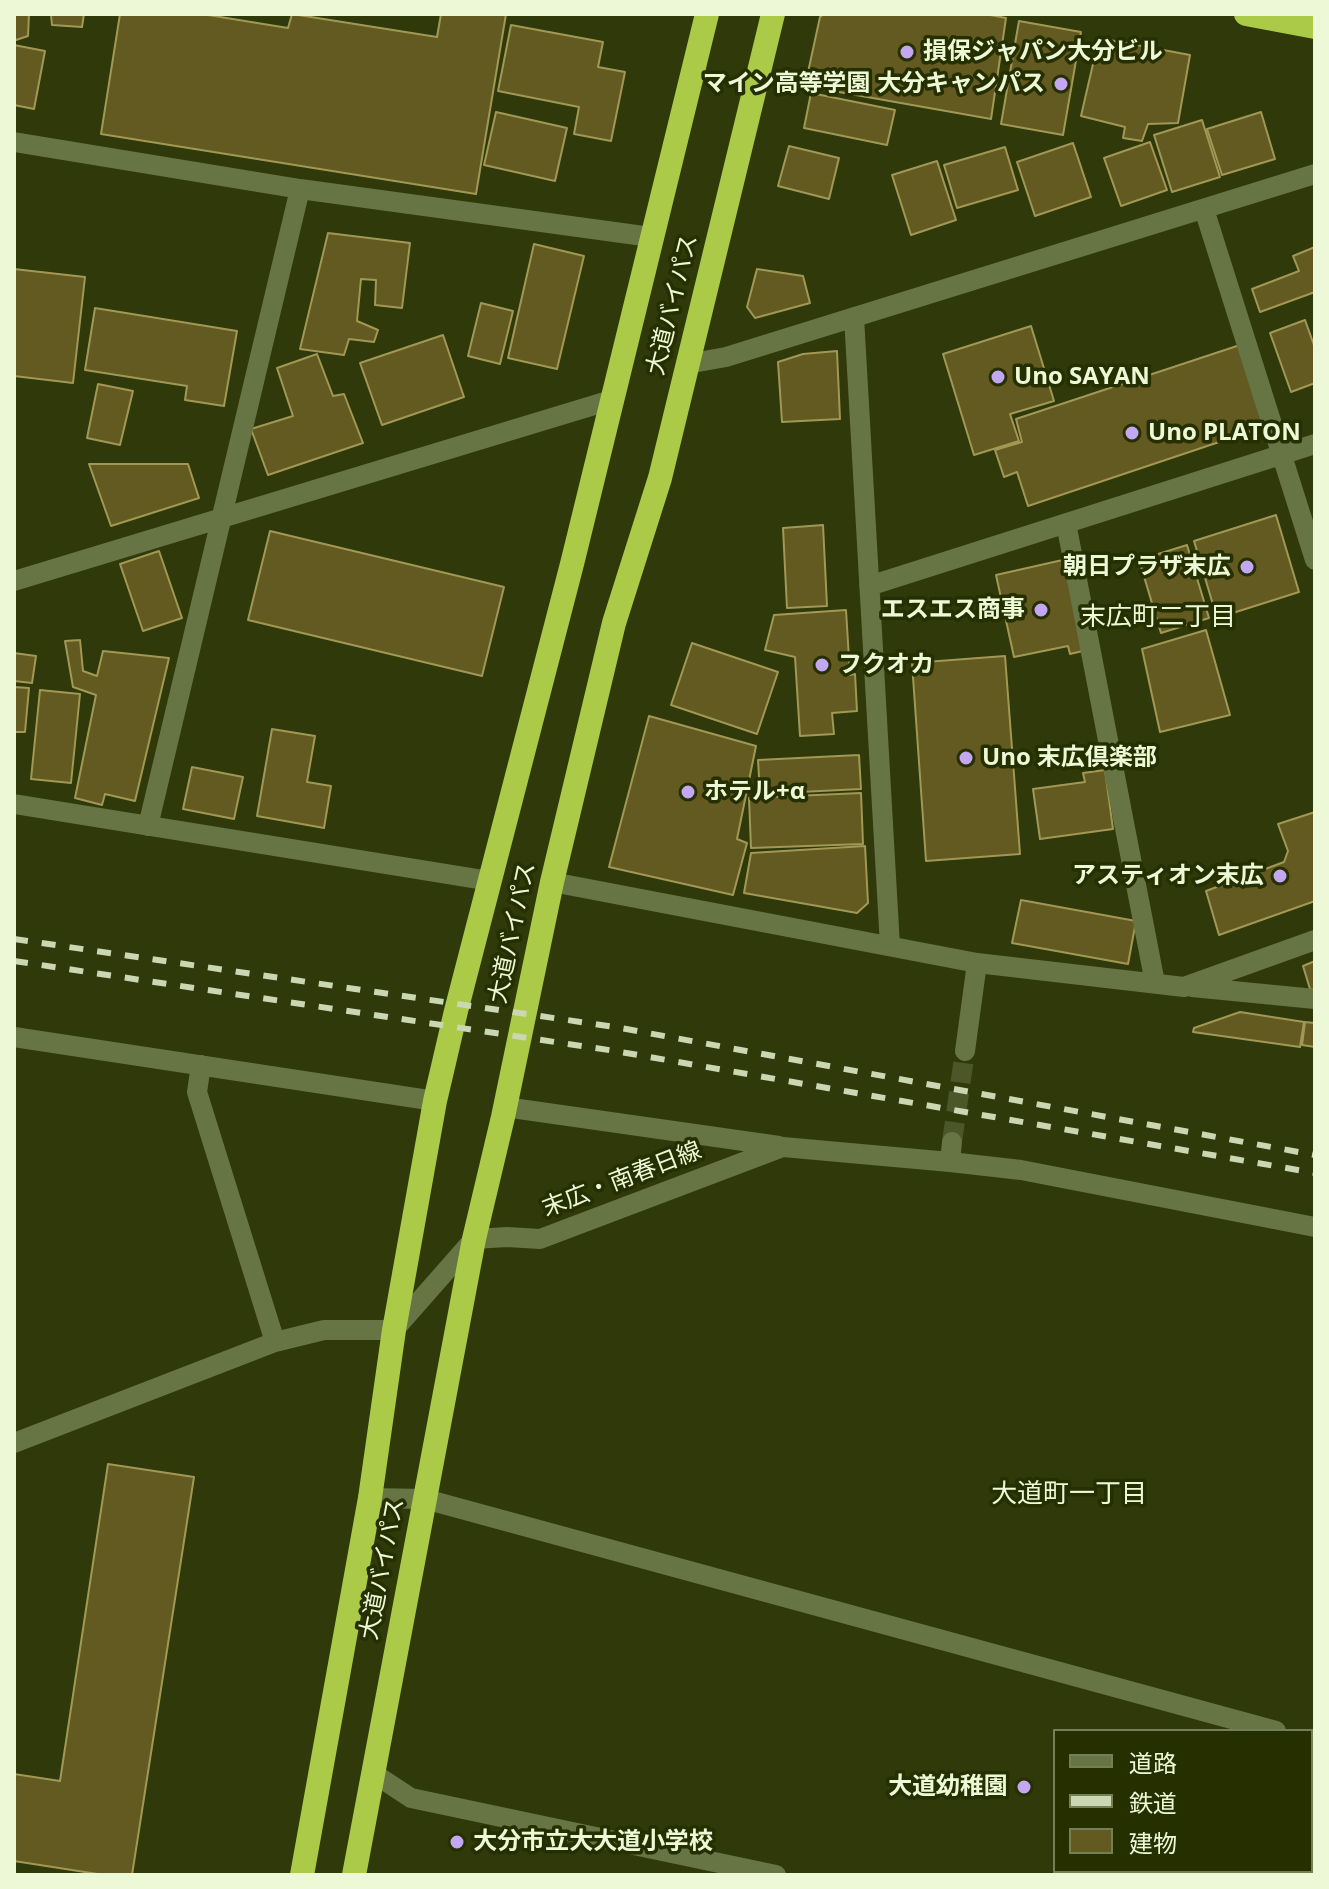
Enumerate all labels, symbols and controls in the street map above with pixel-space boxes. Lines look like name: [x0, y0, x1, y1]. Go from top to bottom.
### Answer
place label: 損保ジャパン大分ビル: [923, 38, 1163, 66]
marker: 損保ジャパン大分ビル: [898, 43, 916, 61]
place label: マイン高等学園 大分キャンパス: [703, 70, 1045, 98]
marker: マイン高等学園 大分キャンパス: [1052, 75, 1070, 93]
street label: 大道バイパス: [642, 232, 704, 378]
place label: Uno SAYAN: [1014, 363, 1150, 391]
marker: Uno SAYAN: [989, 368, 1007, 386]
place label: Uno PLATON: [1148, 419, 1301, 447]
marker: Uno PLATON: [1123, 424, 1141, 442]
place label: 朝日プラザ末広: [1063, 553, 1231, 581]
marker: 朝日プラザ末広: [1238, 558, 1256, 576]
place label: エスエス商事: [881, 596, 1025, 624]
marker: エスエス商事: [1032, 601, 1050, 619]
district label: 末広町二丁目: [1080, 602, 1236, 634]
place label: フクオカ: [838, 651, 934, 679]
marker: フクオカ: [813, 656, 831, 674]
place label: Uno 末広倶楽部: [982, 744, 1157, 772]
marker: Uno 末広倶楽部: [957, 749, 975, 767]
place label: ホテル+α: [704, 778, 805, 806]
marker: ホテル+α: [679, 783, 697, 801]
street label: 大道バイパス: [484, 860, 542, 1006]
place label: アスティオン末広: [1072, 862, 1264, 890]
marker: アスティオン末広: [1271, 867, 1289, 885]
street label: 末広・南春日線: [538, 1136, 706, 1224]
district label: 大道町一丁目: [991, 1479, 1147, 1511]
street label: 大道バイパス: [355, 1496, 411, 1642]
legend: [1053, 1729, 1313, 1873]
text: 道路: [1129, 1746, 1177, 1779]
place label: 大道幼稚園: [888, 1773, 1008, 1801]
marker: 大道幼稚園: [1015, 1778, 1033, 1796]
text: 鉄道: [1129, 1786, 1177, 1819]
text: 建物: [1129, 1826, 1177, 1859]
place label: 大分市立大大道小学校: [473, 1828, 713, 1856]
marker: 大分市立大大道小学校: [448, 1833, 466, 1851]

